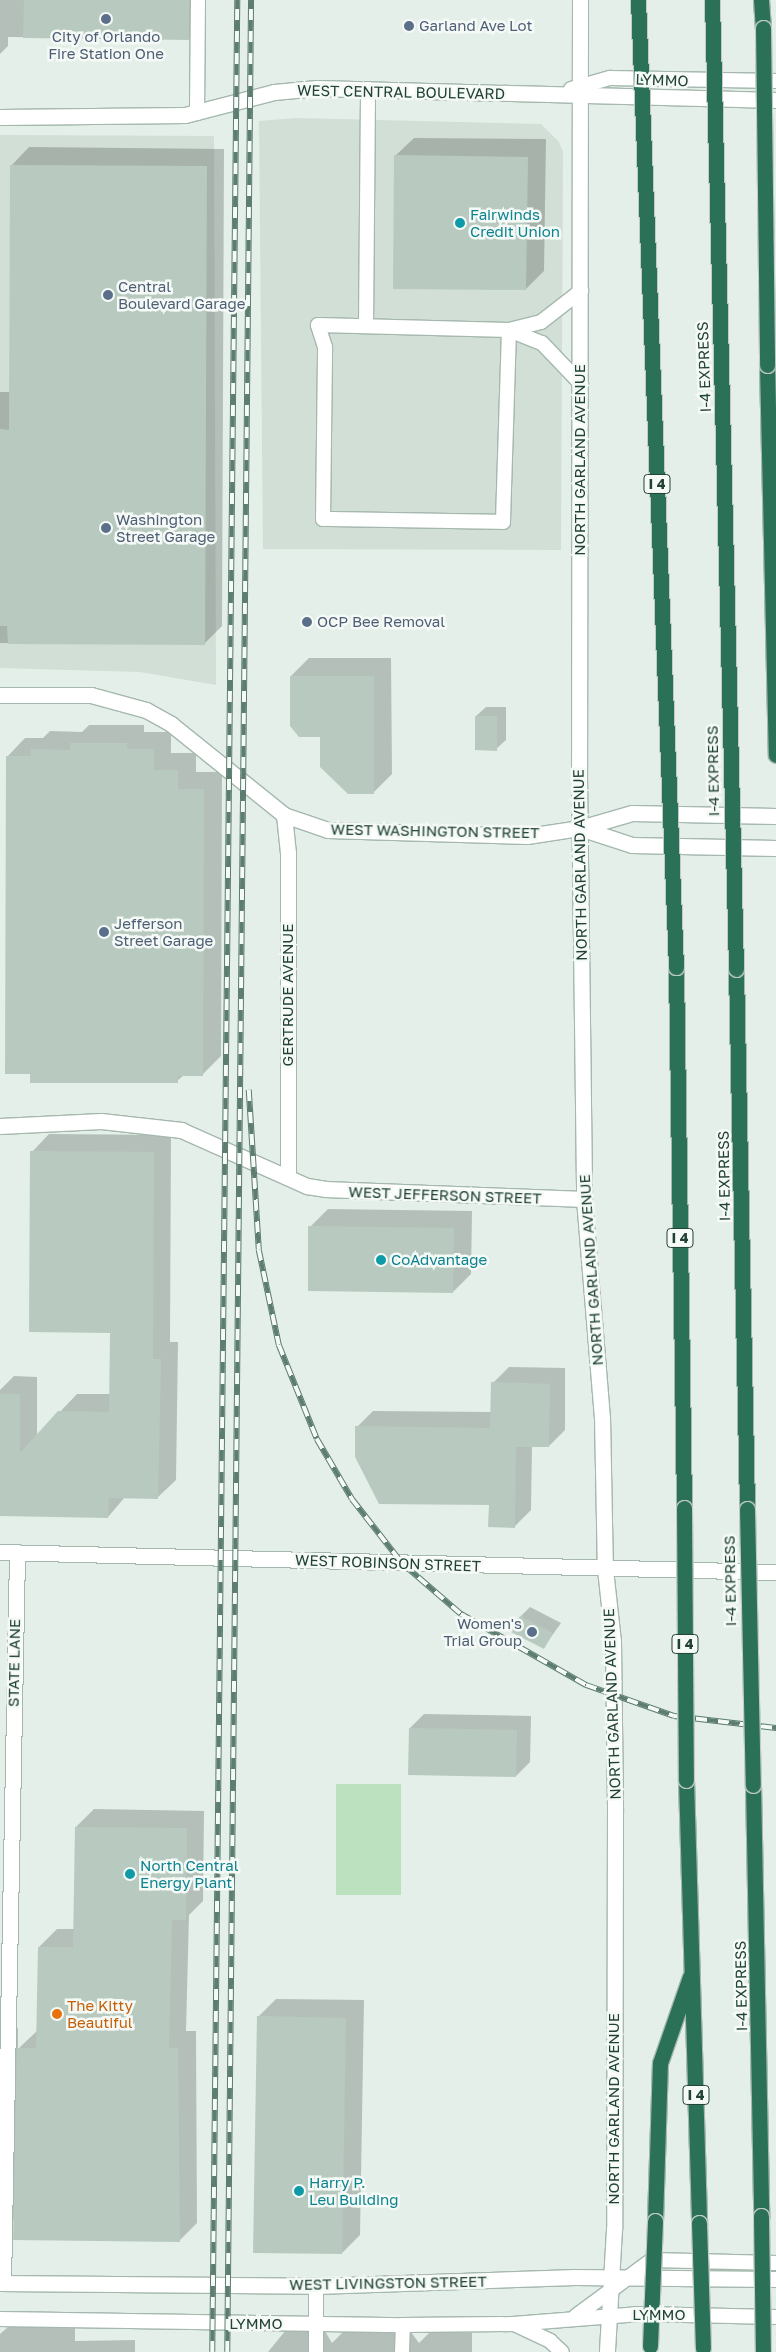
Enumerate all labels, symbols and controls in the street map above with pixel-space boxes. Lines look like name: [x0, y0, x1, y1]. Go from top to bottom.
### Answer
marker: City of Orlando Fire Station One: [100, 13, 112, 25]
place label: Garland Ave Lot: [419, 17, 532, 35]
marker: Garland Ave Lot: [403, 20, 415, 32]
place label: City of Orlando Fire Station One: [48, 27, 164, 62]
street label: LYMMO: [635, 70, 689, 90]
street label: WEST CENTRAL BOULEVARD: [297, 81, 505, 103]
place label: Fairwinds Credit Union: [470, 205, 560, 240]
marker: Fairwinds Credit Union: [454, 217, 466, 229]
place label: Central Boulevard Garage: [118, 277, 245, 312]
marker: Central Boulevard Garage: [102, 289, 114, 301]
street label: I-4 EXPRESS: [693, 321, 715, 413]
street label: NORTH GARLAND AVENUE: [571, 364, 589, 556]
road number: I 4: [643, 472, 671, 496]
place label: Washington Street Garage: [116, 510, 215, 545]
marker: Washington Street Garage: [100, 522, 112, 534]
place label: OCP Bee Removal: [317, 613, 445, 631]
marker: OCP Bee Removal: [301, 616, 313, 628]
street label: I-4 EXPRESS: [703, 725, 723, 817]
street label: NORTH GARLAND AVENUE: [569, 769, 591, 961]
street label: WEST WASHINGTON STREET: [330, 820, 540, 842]
place label: Jefferson Street Garage: [114, 914, 213, 949]
street label: GERTRUDE AVENUE: [279, 924, 297, 1066]
marker: Jefferson Street Garage: [98, 926, 110, 938]
street label: I-4 EXPRESS: [714, 1130, 734, 1222]
street label: NORTH GARLAND AVENUE: [575, 1174, 607, 1366]
street label: WEST JEFFERSON STREET: [348, 1183, 542, 1207]
road number: I 4: [666, 1226, 694, 1250]
place label: CoAdvantage: [391, 1251, 487, 1269]
marker: CoAdvantage: [375, 1254, 387, 1266]
street label: I-4 EXPRESS: [720, 1535, 740, 1627]
street label: WEST ROBINSON STREET: [295, 1551, 481, 1575]
street label: NORTH GARLAND AVENUE: [600, 1608, 624, 1800]
place label: Women's Trial Group: [444, 1614, 522, 1649]
street label: STATE LANE: [4, 1619, 24, 1707]
marker: Women's Trial Group: [526, 1626, 538, 1638]
road number: I 4: [671, 1632, 699, 1656]
place label: North Central Energy Plant: [140, 1856, 238, 1891]
marker: North Central Energy Plant: [124, 1868, 136, 1880]
street label: I-4 EXPRESS: [731, 1940, 751, 2032]
place label: The Kitty Beautiful: [67, 1996, 133, 2031]
marker: The Kitty Beautiful: [51, 2008, 63, 2020]
street label: NORTH GARLAND AVENUE: [605, 2013, 623, 2205]
road number: I 4: [682, 2084, 710, 2106]
place label: Harry P. Leu Building: [309, 2173, 398, 2208]
marker: Harry P. Leu Building: [293, 2185, 305, 2197]
street label: WEST LIVINGSTON STREET: [289, 2272, 487, 2294]
street label: LYMMO: [632, 2306, 686, 2324]
street label: LYMMO: [229, 2315, 283, 2333]

